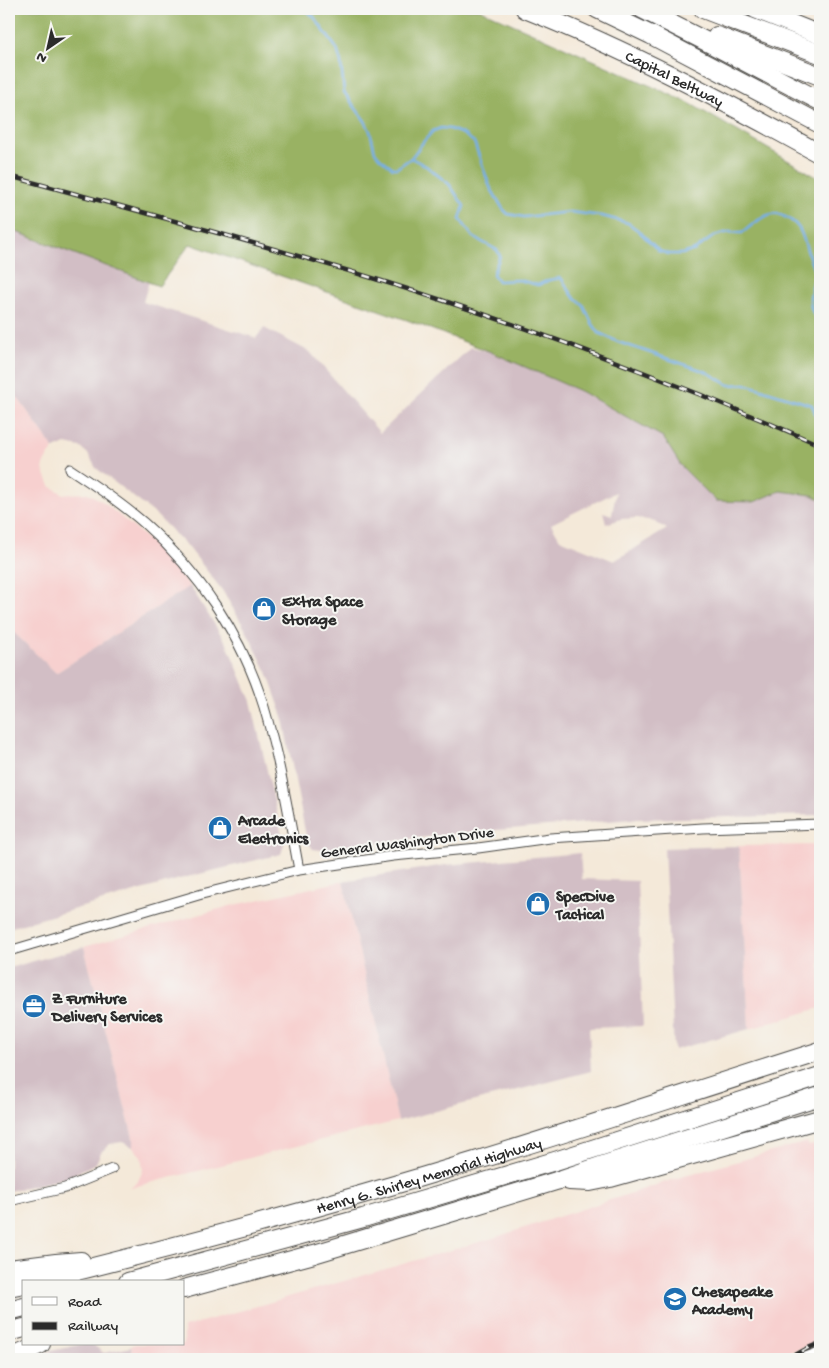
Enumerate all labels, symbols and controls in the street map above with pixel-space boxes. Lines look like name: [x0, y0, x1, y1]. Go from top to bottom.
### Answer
north arrow: [22, 22, 72, 72]
text: N: [34, 47, 51, 66]
street label: Capital Beltway: [621, 48, 726, 113]
place label: Extra Space Storage: [282, 594, 364, 631]
shop icon: Extra Space Storage: [251, 596, 277, 622]
place label: Arcade Electronics: [237, 813, 309, 850]
shop icon: Arcade Electronics: [207, 815, 233, 841]
street label: General Washington Drive: [320, 824, 496, 865]
place label: SpecDive Tactical: [554, 889, 615, 926]
shop icon: SpecDive Tactical: [525, 891, 551, 917]
place label: Z Furniture Delivery Services: [50, 991, 163, 1028]
office icon: Z Furniture Delivery Services: [21, 993, 47, 1019]
street label: Henry G. Shirley Memorial Highway: [315, 1135, 544, 1220]
legend: [22, 1280, 185, 1346]
place label: Chesapeake Academy: [691, 1284, 773, 1321]
school or university icon: Chesapeake Academy: [662, 1286, 688, 1312]
text: Road: [68, 1294, 102, 1312]
text: Railway: [68, 1318, 119, 1336]

